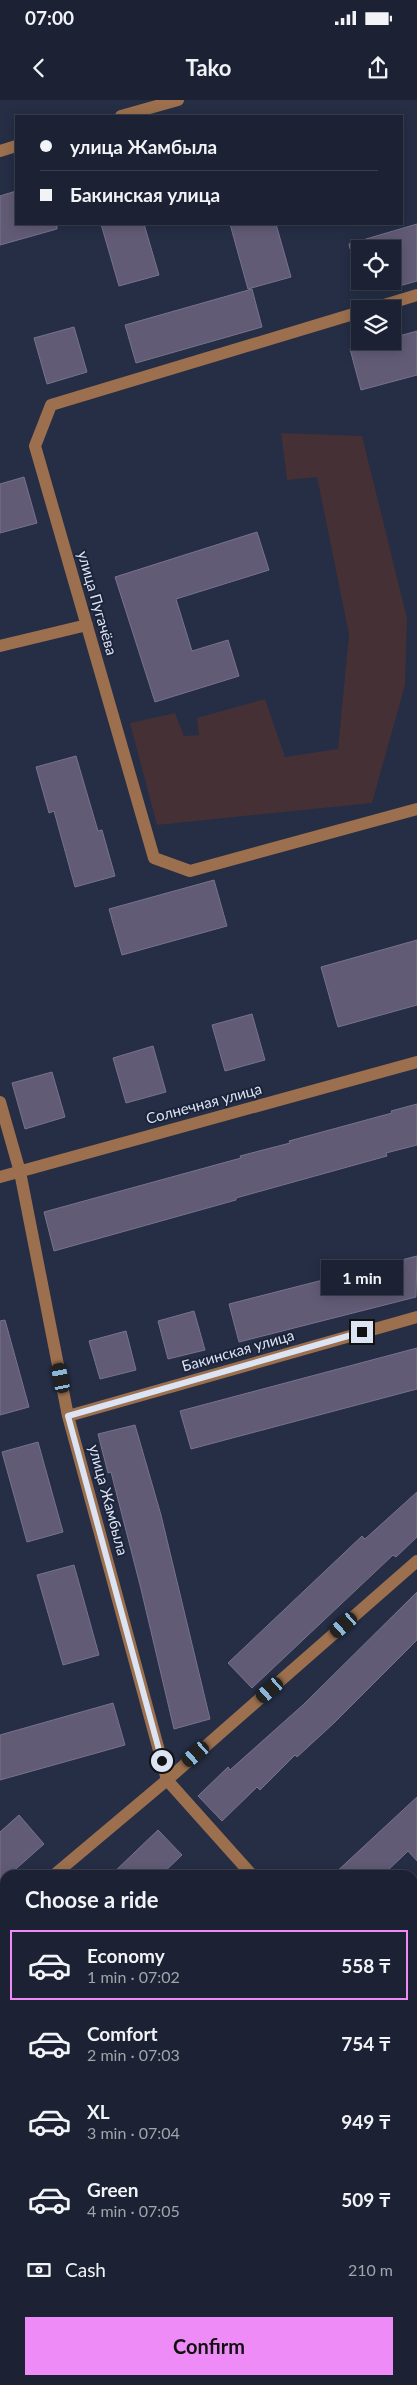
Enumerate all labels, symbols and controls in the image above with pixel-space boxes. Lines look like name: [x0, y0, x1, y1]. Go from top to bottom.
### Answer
text: 07:00: [25, 6, 74, 29]
icon: back: [25, 54, 53, 82]
text: Tako: [186, 54, 231, 81]
icon: share: [364, 54, 392, 82]
text: улица Жамбыла: [70, 135, 217, 158]
text: Бакинская улица: [70, 183, 220, 206]
map controls: [351, 240, 401, 350]
button: locate: [351, 240, 401, 290]
button: layers: [351, 300, 401, 350]
street label: улица Пугачёва: [74, 549, 121, 657]
street label: Солнечная улица: [144, 1079, 264, 1127]
callout: 1 min: [321, 1260, 403, 1294]
text: 1 min: [342, 1268, 382, 1287]
route end: [351, 1321, 373, 1343]
street label: Бакинская улица: [179, 1325, 296, 1375]
car: [50, 1362, 71, 1394]
street label: улица Жамбыла: [86, 1442, 132, 1557]
car: [327, 1609, 360, 1641]
car: [253, 1674, 286, 1706]
car: [179, 1738, 212, 1770]
route start: [151, 1750, 173, 1772]
text: Choose a ride: [25, 1886, 159, 1913]
icon: car: [27, 1943, 72, 1988]
text: Economy: [87, 1944, 165, 1967]
text: 558 ₸: [341, 1954, 391, 1977]
text: 1 min · 07:02: [87, 1967, 180, 1986]
icon: car: [27, 2021, 72, 2066]
text: Comfort: [87, 2022, 158, 2045]
text: 754 ₸: [341, 2032, 391, 2055]
text: 2 min · 07:03: [87, 2045, 180, 2064]
icon: car: [27, 2099, 72, 2144]
text: XL: [87, 2100, 110, 2123]
text: 949 ₸: [341, 2110, 391, 2133]
text: 3 min · 07:04: [87, 2123, 180, 2142]
icon: car: [27, 2177, 72, 2222]
text: Green: [87, 2178, 138, 2201]
text: 509 ₸: [341, 2188, 391, 2211]
text: 4 min · 07:05: [87, 2201, 180, 2220]
icon: cash: [25, 2256, 53, 2284]
text: Cash: [65, 2258, 106, 2281]
text: 210 m: [348, 2260, 393, 2279]
button: Confirm: [25, 2317, 393, 2375]

